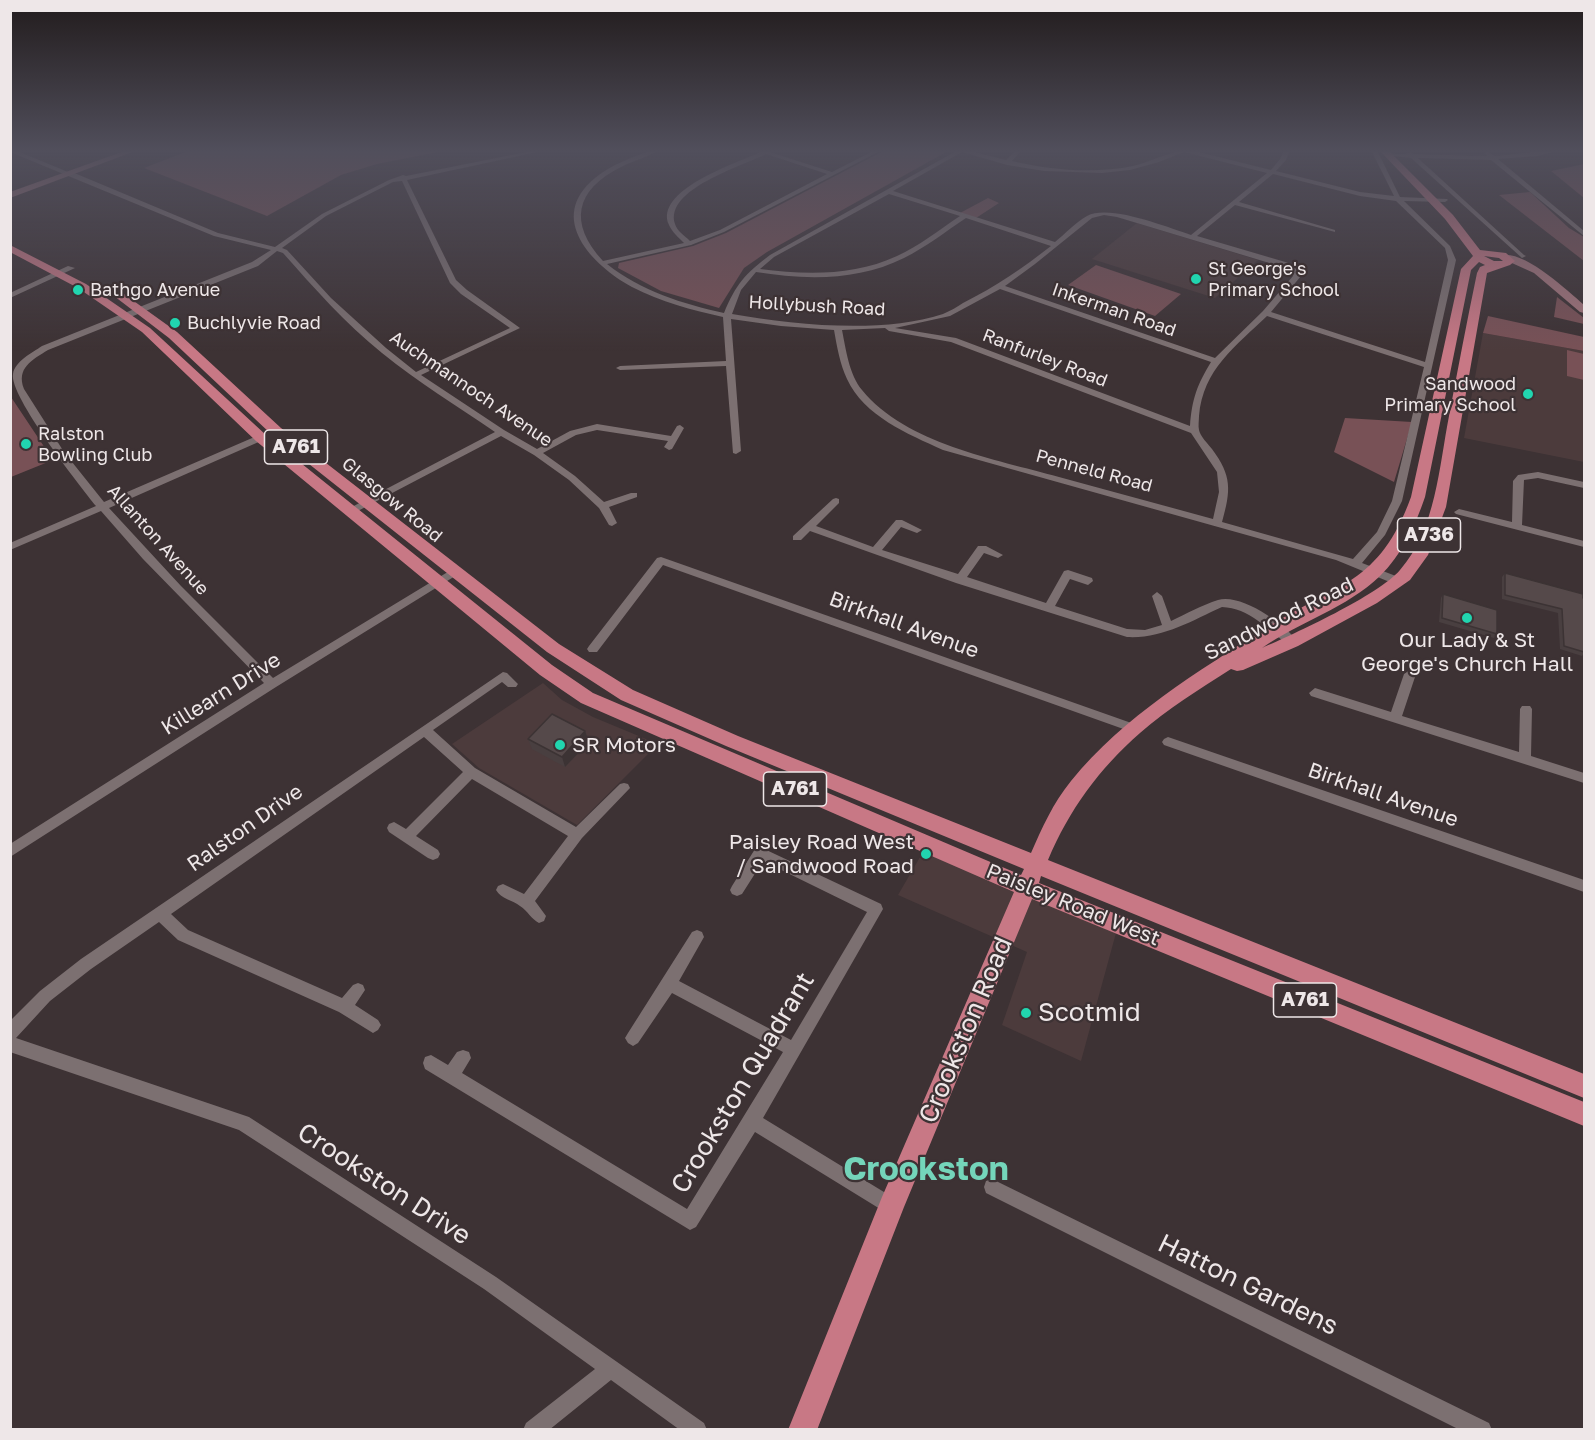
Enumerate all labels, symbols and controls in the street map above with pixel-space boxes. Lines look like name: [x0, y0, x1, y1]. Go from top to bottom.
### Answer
place label: St George's Primary School: [1208, 258, 1340, 300]
marker: St George's Primary School: [1189, 272, 1203, 286]
place label: Bathgo Avenue: [90, 279, 220, 301]
street label: Inkerman Road: [1049, 279, 1179, 341]
marker: Bathgo Avenue: [71, 283, 85, 297]
street label: Hollybush Road: [748, 292, 886, 320]
place label: Buchlyvie Road: [187, 312, 321, 334]
marker: Buchlyvie Road: [168, 316, 182, 330]
street label: Ranfurley Road: [979, 324, 1111, 392]
street label: Auchmannoch Avenue: [386, 327, 556, 451]
place label: Sandwood Primary School: [1384, 373, 1516, 416]
marker: Sandwood Primary School: [1521, 387, 1535, 401]
place label: Ralston Bowling Club: [38, 423, 152, 466]
road number: A761: [264, 430, 328, 464]
marker: Ralston Bowling Club: [19, 437, 33, 451]
street label: Penneld Road: [1033, 445, 1155, 497]
street label: Glasgow Road: [337, 453, 447, 547]
street label: Allanton Avenue: [103, 480, 213, 600]
road number: A736: [1398, 518, 1460, 552]
street label: Sandwood Road: [1200, 572, 1358, 666]
street label: Birkhall Avenue: [826, 586, 982, 664]
marker: Our Lady & St George's Church Hall: [1460, 611, 1474, 625]
place label: Our Lady & St George's Church Hall: [1361, 627, 1573, 677]
street label: Killearn Drive: [157, 647, 285, 741]
place label: SR Motors: [572, 732, 676, 758]
marker: SR Motors: [553, 738, 567, 752]
street label: Birkhall Avenue: [1305, 757, 1461, 833]
road number: A761: [764, 772, 826, 806]
street label: Ralston Drive: [182, 779, 308, 877]
place label: Paisley Road West / Sandwood Road: [729, 829, 914, 879]
marker: Paisley Road West / Sandwood Road: [919, 847, 933, 861]
street label: Paisley Road West: [982, 859, 1164, 951]
street label: Crookston Road: [913, 932, 1019, 1128]
street label: Crookston Quadrant: [665, 967, 821, 1199]
road number: A761: [1274, 983, 1336, 1017]
place label: Scotmid: [1038, 997, 1141, 1029]
marker: Scotmid: [1019, 1006, 1033, 1020]
street label: Crookston Drive: [292, 1116, 476, 1252]
district label: Crookston: [843, 1150, 1009, 1190]
street label: Hatton Gardens: [1153, 1228, 1343, 1342]

